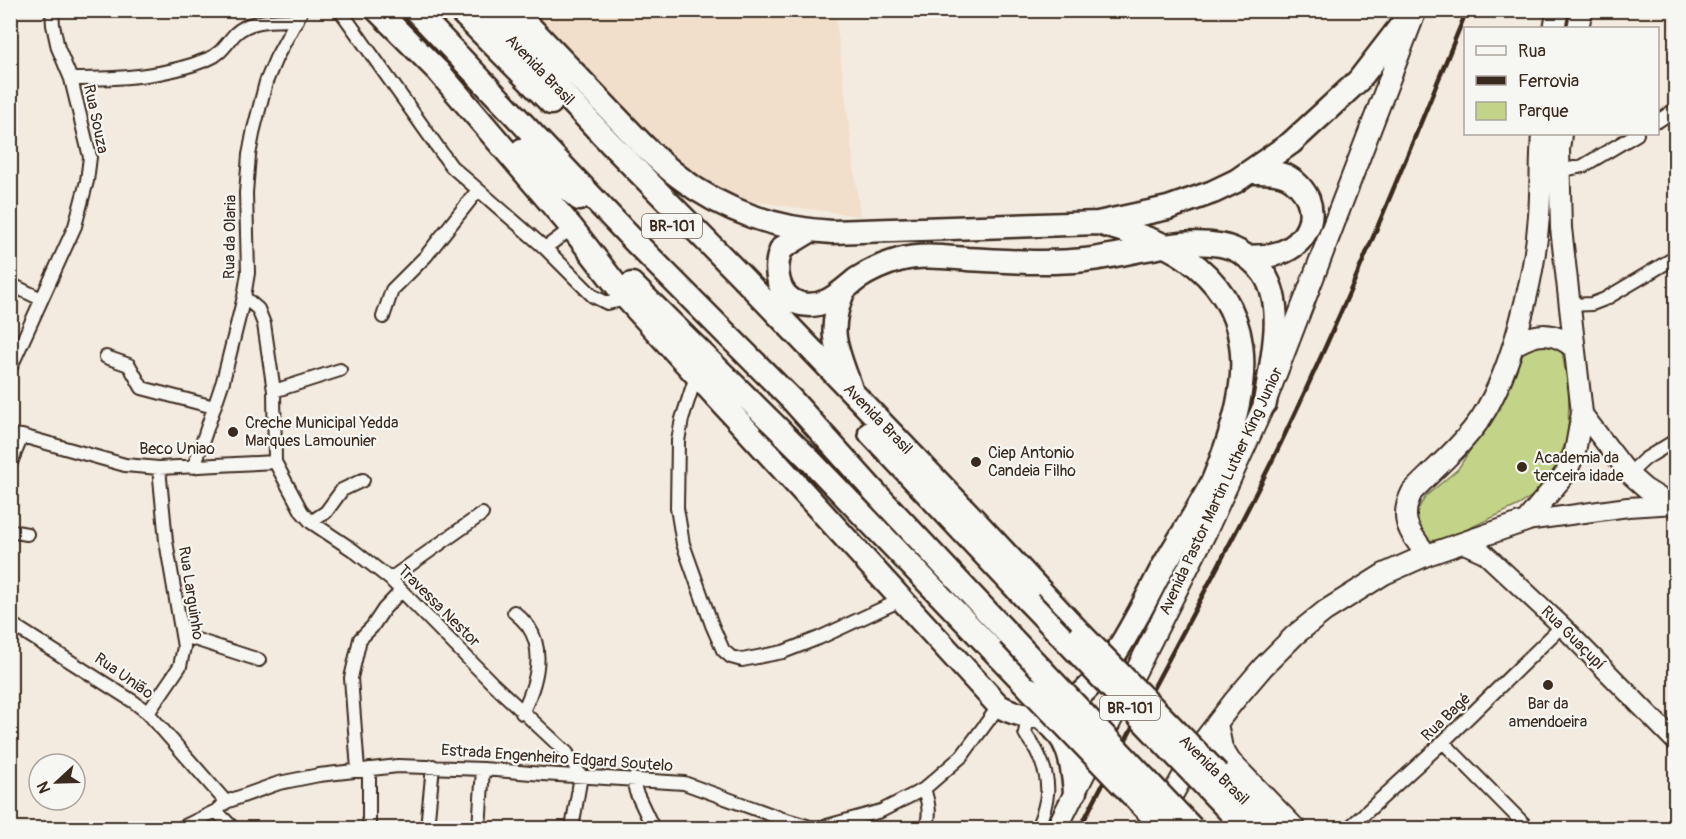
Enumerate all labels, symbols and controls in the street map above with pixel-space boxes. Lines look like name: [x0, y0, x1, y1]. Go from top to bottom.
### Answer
legend: [1464, 27, 1659, 135]
street label: Avenida Brasil: [501, 30, 579, 110]
text: Rua: [1518, 40, 1546, 63]
text: Ferrovia: [1518, 70, 1579, 93]
street label: Rua Souza: [79, 83, 113, 155]
text: Parque: [1518, 100, 1568, 123]
street label: Rua da Olaria: [219, 195, 241, 279]
road number: BR-101: [642, 214, 702, 238]
street label: Avenida Pastor Martin Luther King Junior: [1155, 364, 1287, 618]
street label: Avenida Brasil: [839, 379, 917, 459]
place label: Creche Municipal Yedda Marques Lamounier: [245, 413, 398, 451]
marker: Creche Municipal Yedda Marques Lamounier: [226, 425, 240, 439]
street label: Beco Uniao: [139, 439, 215, 459]
place label: Ciep Antonio Candeia Filho: [988, 443, 1076, 481]
place label: Academia da terceira idade: [1533, 448, 1624, 486]
marker: Ciep Antonio Candeia Filho: [969, 455, 983, 469]
marker: Academia da terceira idade: [1515, 460, 1529, 474]
street label: Rua Larguinho: [174, 545, 208, 642]
street label: Travessa Nestor: [394, 561, 485, 652]
street label: Rua Guaçupí: [1537, 602, 1609, 674]
street label: Rua União: [91, 648, 158, 704]
marker: Bar da amendoeira: [1541, 678, 1555, 692]
street label: Rua Bagé: [1417, 689, 1475, 745]
place label: Bar da amendoeira: [1509, 694, 1587, 732]
road number: BR-101: [1100, 696, 1160, 720]
street label: Avenida Brasil: [1175, 731, 1253, 809]
street label: Estrada Engenheiro Edgard Soutelo: [440, 740, 674, 776]
north arrow: [27, 752, 87, 812]
text: N: [33, 778, 55, 796]

